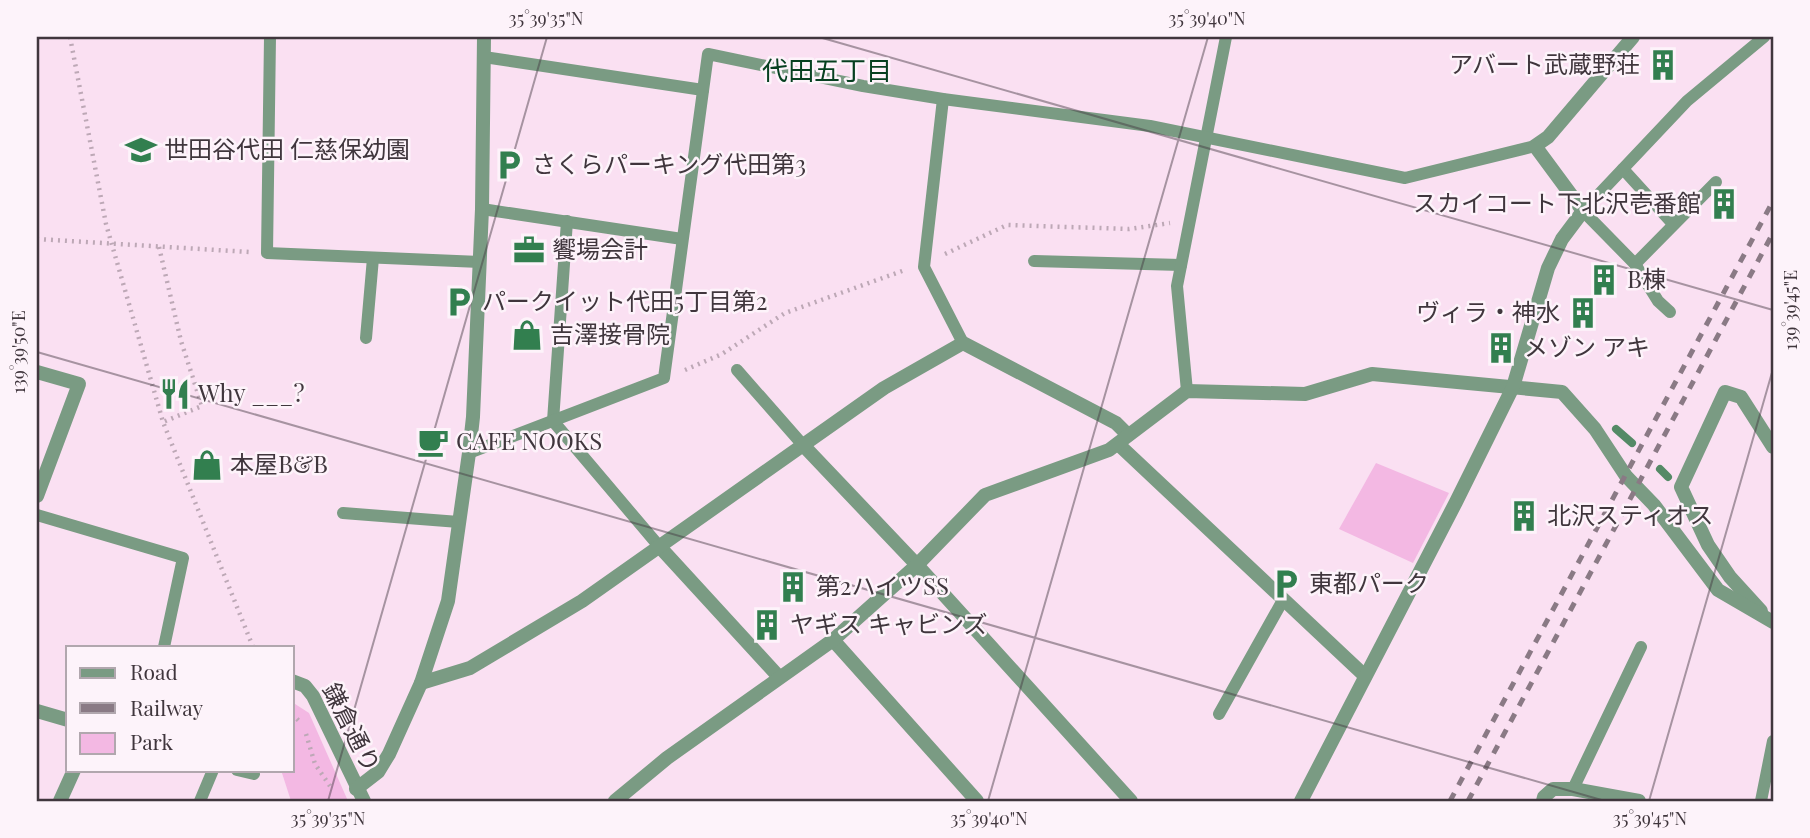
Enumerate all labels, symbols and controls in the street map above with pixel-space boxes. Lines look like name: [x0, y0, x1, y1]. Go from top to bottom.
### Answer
text: 35°39'35"N: [509, 6, 584, 30]
text: 35°39'40"N: [1168, 6, 1246, 30]
place label: アバート武蔵野荘: [1449, 47, 1640, 79]
building icon: アバート武蔵野荘: [1646, 48, 1680, 82]
district label: 代田五丁目: [762, 52, 892, 87]
place label: 世田谷代田 仁慈保幼園: [164, 132, 410, 164]
school or university icon: 世田谷代田 仁慈保幼園: [124, 133, 158, 167]
place label: さくらパーキング代田第3: [532, 147, 806, 179]
parking icon: さくらパーキング代田第3: [492, 148, 526, 182]
place label: スカイコート下北沢壱番館: [1413, 186, 1701, 218]
building icon: スカイコート下北沢壱番館: [1707, 187, 1741, 221]
place label: 饗場会計: [552, 232, 648, 264]
office icon: 饗場会計: [512, 233, 546, 267]
place label: B棟: [1627, 262, 1666, 294]
building icon: B棟: [1587, 263, 1621, 297]
text: 139°39'45"E: [1778, 270, 1802, 350]
place label: パークイット代田5丁目第2: [482, 284, 767, 316]
parking icon: パークイット代田5丁目第2: [442, 285, 476, 319]
place label: ヴィラ・神水: [1416, 295, 1560, 327]
building icon: ヴィラ・神水: [1566, 296, 1600, 330]
text: 139°39'50"E: [6, 310, 30, 394]
place label: 吉澤接骨院: [550, 317, 670, 349]
shop icon: 吉澤接骨院: [510, 318, 544, 352]
place label: メゾン アキ: [1524, 330, 1650, 362]
building icon: メゾン アキ: [1484, 331, 1518, 365]
place label: Why ___?: [197, 376, 304, 408]
restaurant icon: Why ___?: [158, 377, 192, 411]
place label: CAFE NOOKS: [456, 424, 602, 456]
cafe icon: CAFE NOOKS: [416, 425, 450, 459]
place label: 本屋B&B: [230, 447, 328, 479]
shop icon: 本屋B&B: [190, 448, 224, 482]
place label: 北沢スティオス: [1547, 498, 1714, 530]
building icon: 北沢スティオス: [1507, 499, 1541, 533]
place label: 東都パーク: [1309, 566, 1429, 598]
parking icon: 東都パーク: [1269, 567, 1303, 601]
place label: 第2ハイツSS: [816, 569, 949, 601]
building icon: 第2ハイツSS: [776, 570, 810, 604]
place label: ヤギス キャビンズ: [790, 607, 988, 639]
building icon: ヤギス キャビンズ: [750, 608, 784, 642]
legend: [66, 646, 294, 772]
text: Road: [130, 657, 178, 685]
street label: 鎌倉通り: [317, 677, 389, 777]
text: Railway: [130, 693, 204, 721]
text: Park: [130, 727, 174, 755]
text: 35°39'35"N: [291, 806, 366, 830]
text: 35°39'40"N: [950, 806, 1028, 830]
text: 35°39'45"N: [1613, 806, 1687, 830]

